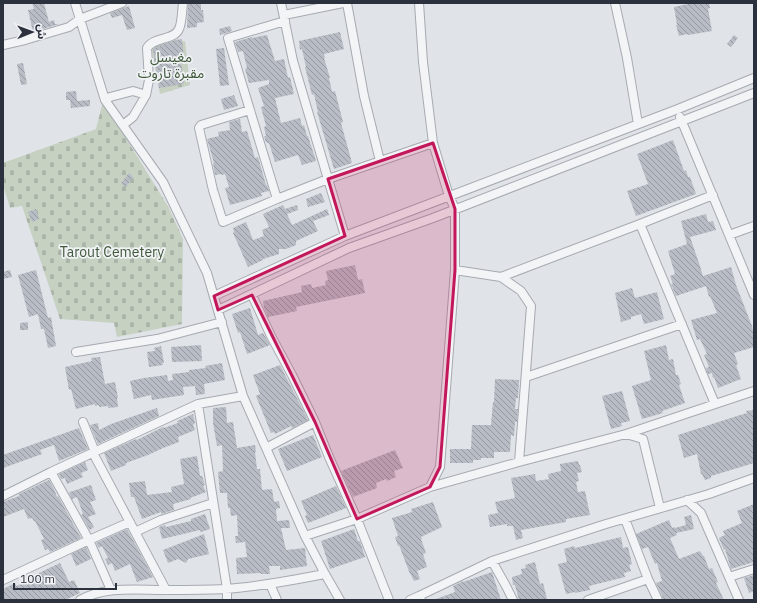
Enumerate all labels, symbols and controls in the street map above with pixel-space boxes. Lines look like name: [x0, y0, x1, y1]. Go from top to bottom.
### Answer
north arrow: [12, 12, 52, 52]
text: ش: [35, 24, 49, 39]
park label: مغيسل مقبرة تاروت: [138, 48, 204, 82]
park label: Tarout Cemetery: [60, 243, 164, 261]
scale bar: [14, 565, 116, 591]
text: 100 m: [20, 571, 55, 586]

